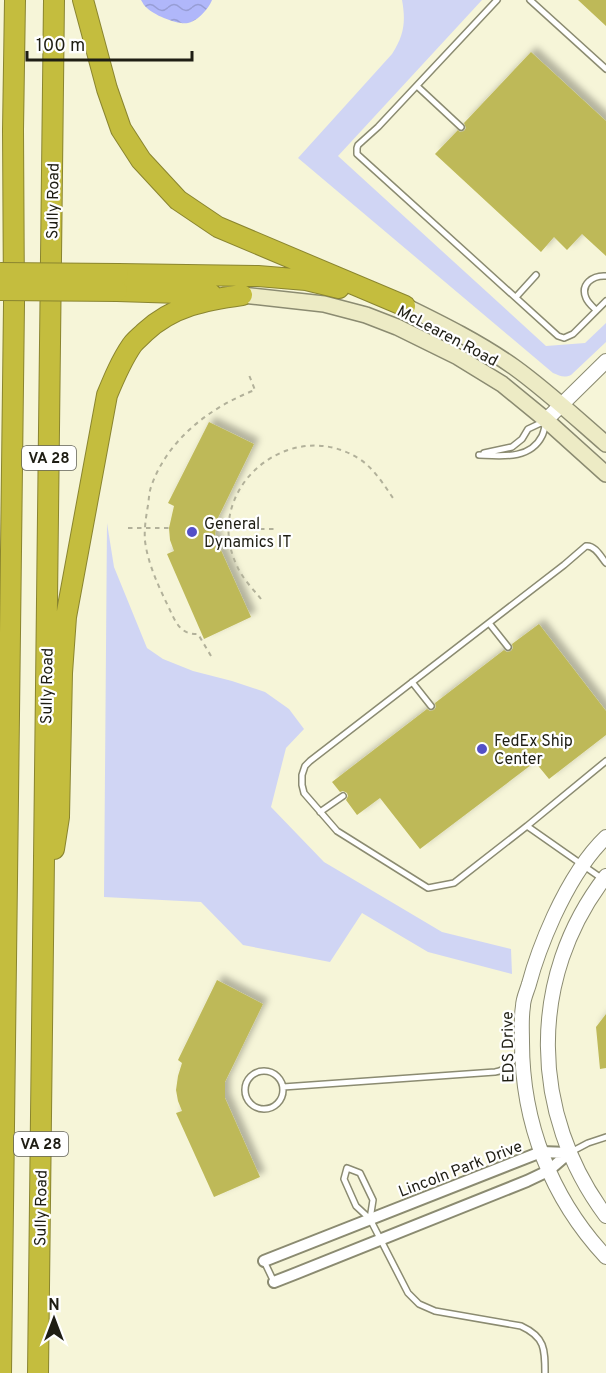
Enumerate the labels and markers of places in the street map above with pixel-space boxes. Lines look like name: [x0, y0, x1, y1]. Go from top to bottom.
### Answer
place label: General Dynamics IT: [204, 515, 292, 553]
marker: General Dynamics IT: [185, 525, 199, 539]
place label: FedEx Ship Center: [494, 732, 573, 770]
marker: FedEx Ship Center: [475, 742, 489, 756]

